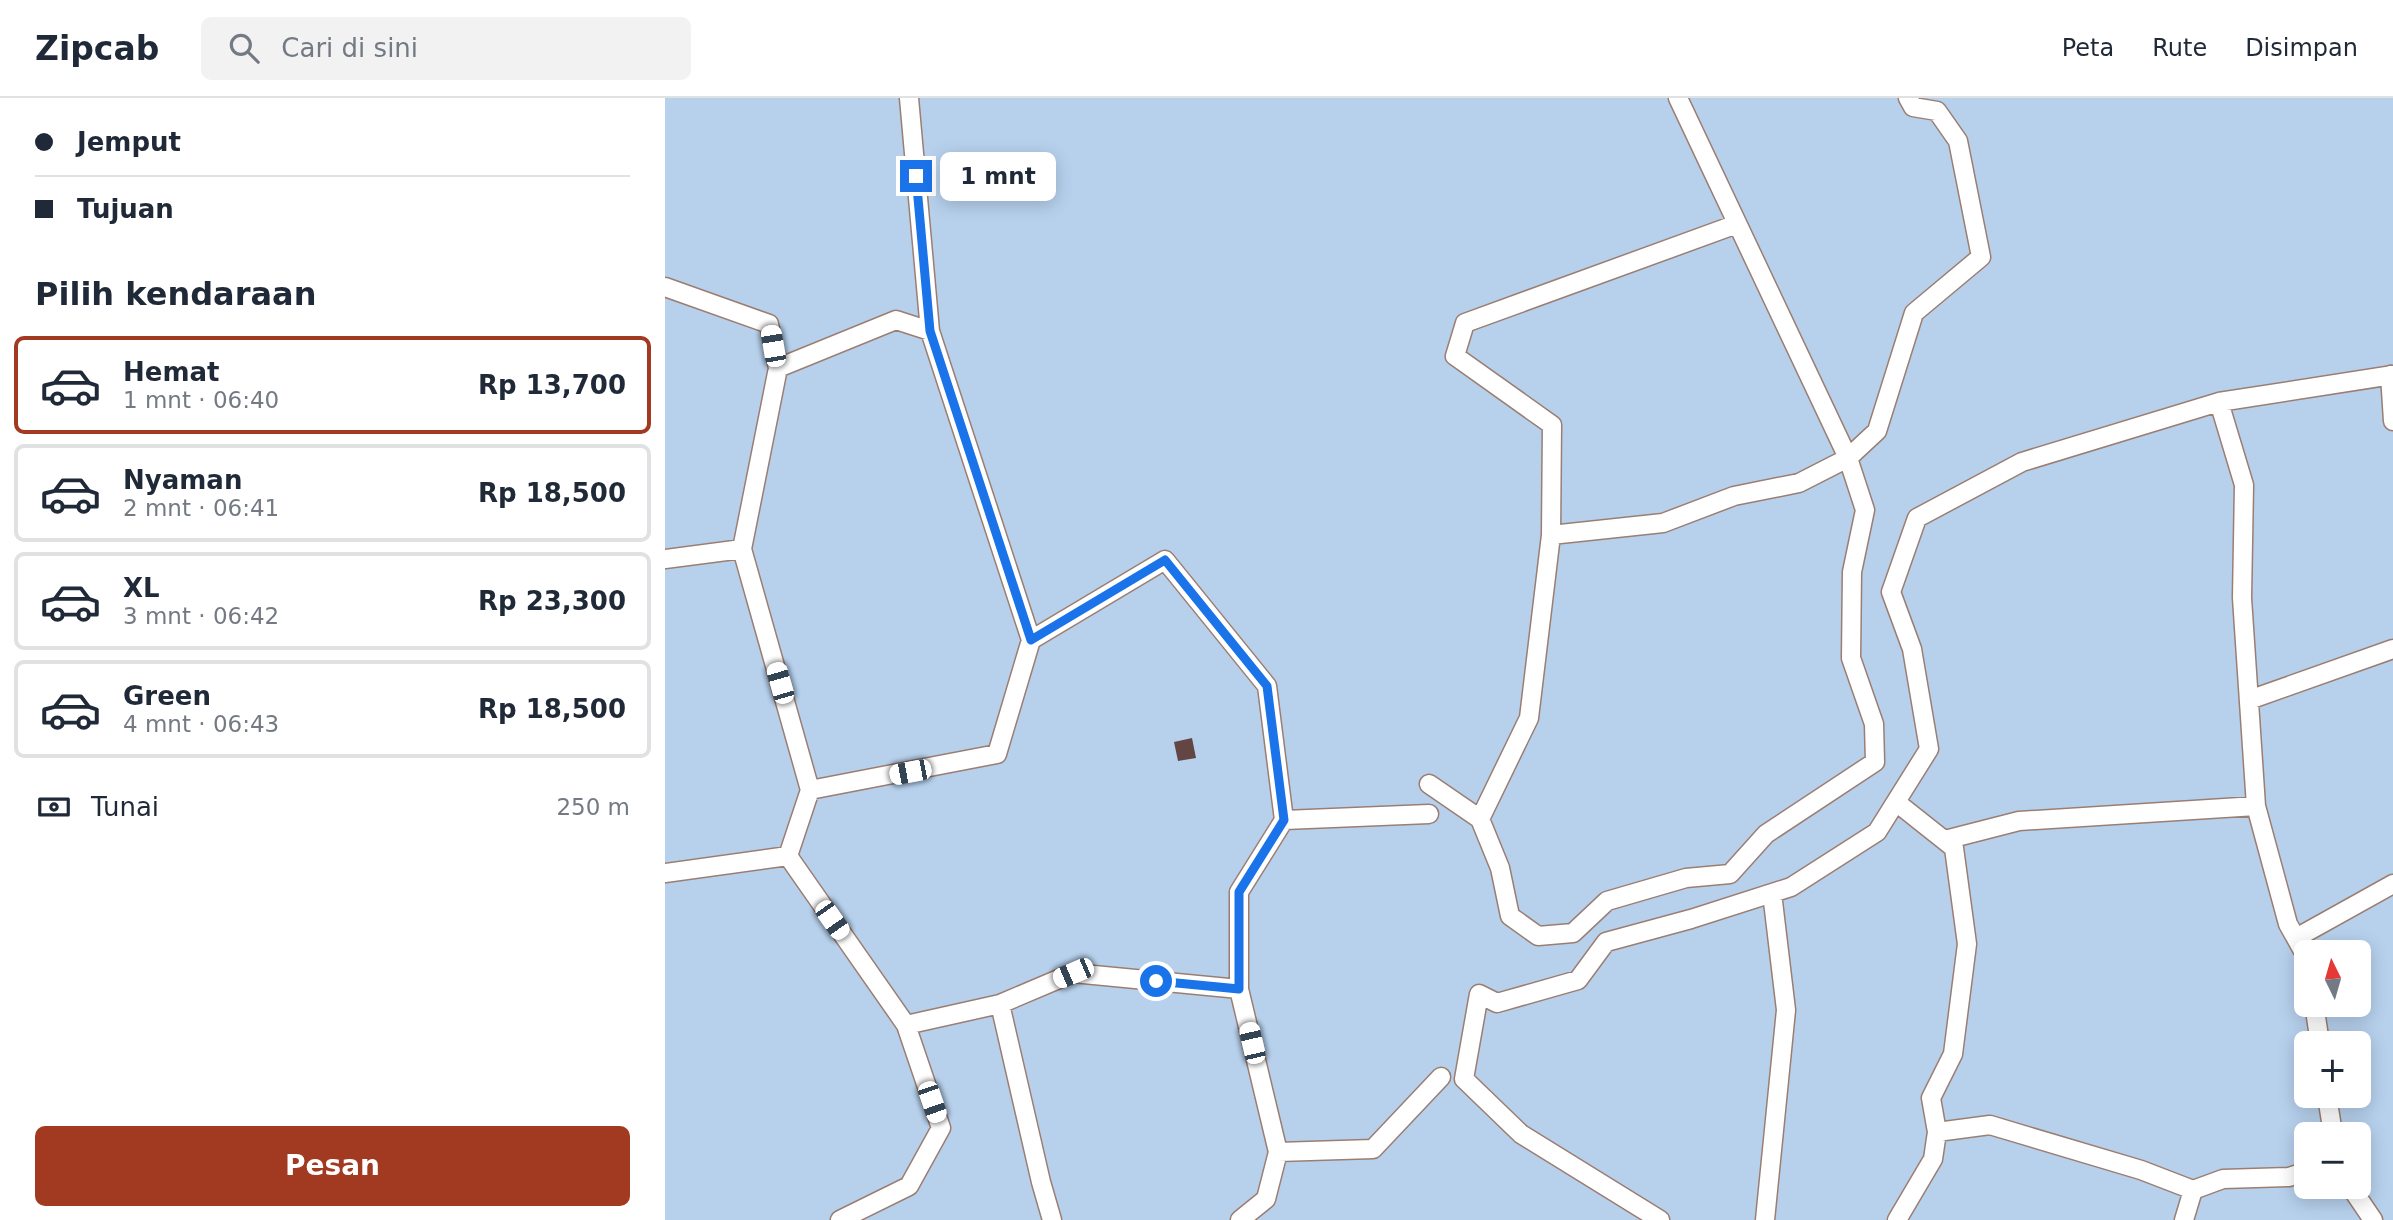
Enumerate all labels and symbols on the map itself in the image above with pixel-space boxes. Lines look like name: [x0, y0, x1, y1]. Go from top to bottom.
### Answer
callout: 1 mnt: [941, 152, 1056, 200]
route end: [900, 160, 932, 192]
car: [760, 323, 787, 369]
car: [765, 660, 796, 706]
car: [888, 758, 933, 786]
car: [812, 897, 853, 943]
north arrow: [2294, 940, 2371, 1017]
car: [1050, 955, 1097, 991]
route start: [1140, 965, 1172, 997]
car: [1238, 1020, 1267, 1066]
car: [916, 1079, 949, 1125]

